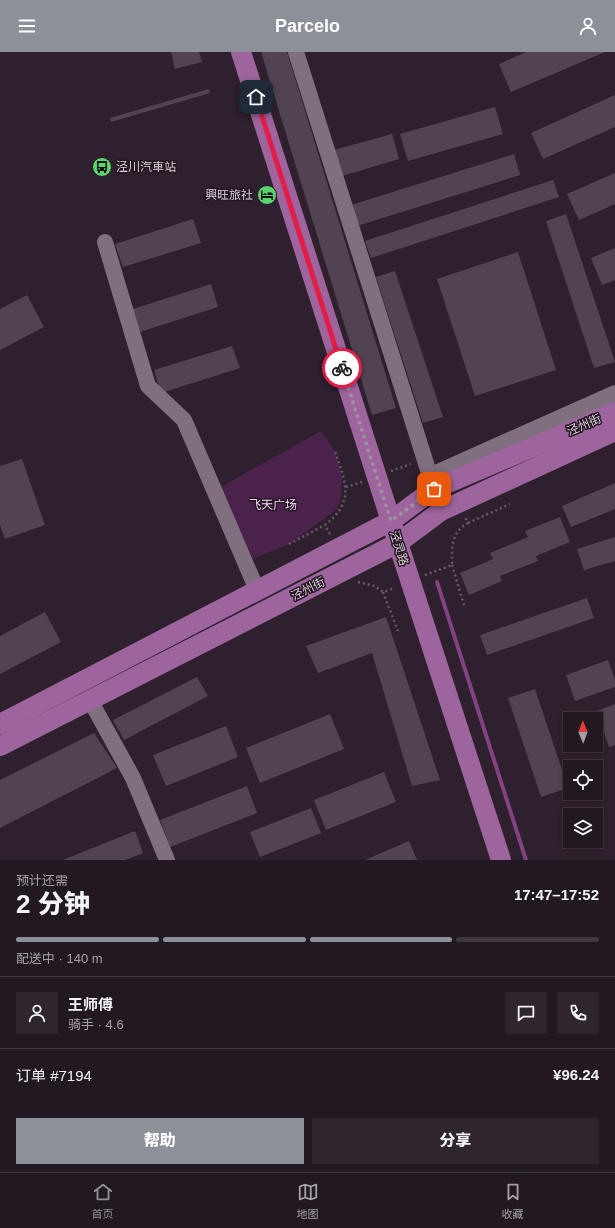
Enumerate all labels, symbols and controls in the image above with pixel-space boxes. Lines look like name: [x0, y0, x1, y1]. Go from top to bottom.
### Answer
icon: menu: [16, 15, 38, 37]
icon: person: [577, 15, 599, 37]
text: Parcelo: [275, 16, 340, 36]
pin: [239, 80, 273, 114]
icon: home: [245, 86, 267, 108]
bus stop icon: 泾川汽車站: [91, 156, 113, 178]
place label: 泾川汽車站: [116, 160, 176, 174]
hotel icon: 興旺旅社: [256, 184, 278, 206]
place label: 興旺旅社: [205, 188, 253, 202]
courier: [322, 348, 362, 388]
icon: bike: [331, 357, 353, 379]
street label: 泾州街: [565, 412, 603, 438]
pin: [417, 472, 451, 506]
icon: bag: [423, 478, 445, 500]
park label: 飞天广场: [249, 498, 297, 512]
street label: 泾灵路: [387, 529, 411, 567]
street label: 泾州街: [289, 575, 327, 603]
north arrow: [563, 712, 603, 752]
map controls: [563, 712, 603, 848]
button: locate: [563, 760, 603, 800]
button: layers: [563, 808, 603, 848]
text: 预计还需: [16, 873, 68, 888]
text: 17:47–17:52: [514, 886, 599, 903]
text: 2 分钟: [16, 889, 90, 919]
text: 配送中 · 140 m: [16, 951, 103, 966]
button: person: [16, 992, 58, 1034]
button: chat: [505, 992, 547, 1034]
button: phone: [557, 992, 599, 1034]
text: 王师傅: [68, 996, 113, 1013]
text: 骑手 · 4.6: [68, 1017, 124, 1032]
text: ¥96.24: [553, 1066, 599, 1083]
text: 订单 #7194: [16, 1067, 92, 1084]
button: 帮助: [16, 1118, 304, 1164]
button: 分享: [312, 1118, 599, 1164]
tab: 首页: [92, 1181, 114, 1221]
tab: 地图: [297, 1181, 319, 1221]
tab: 收藏: [502, 1181, 524, 1221]

